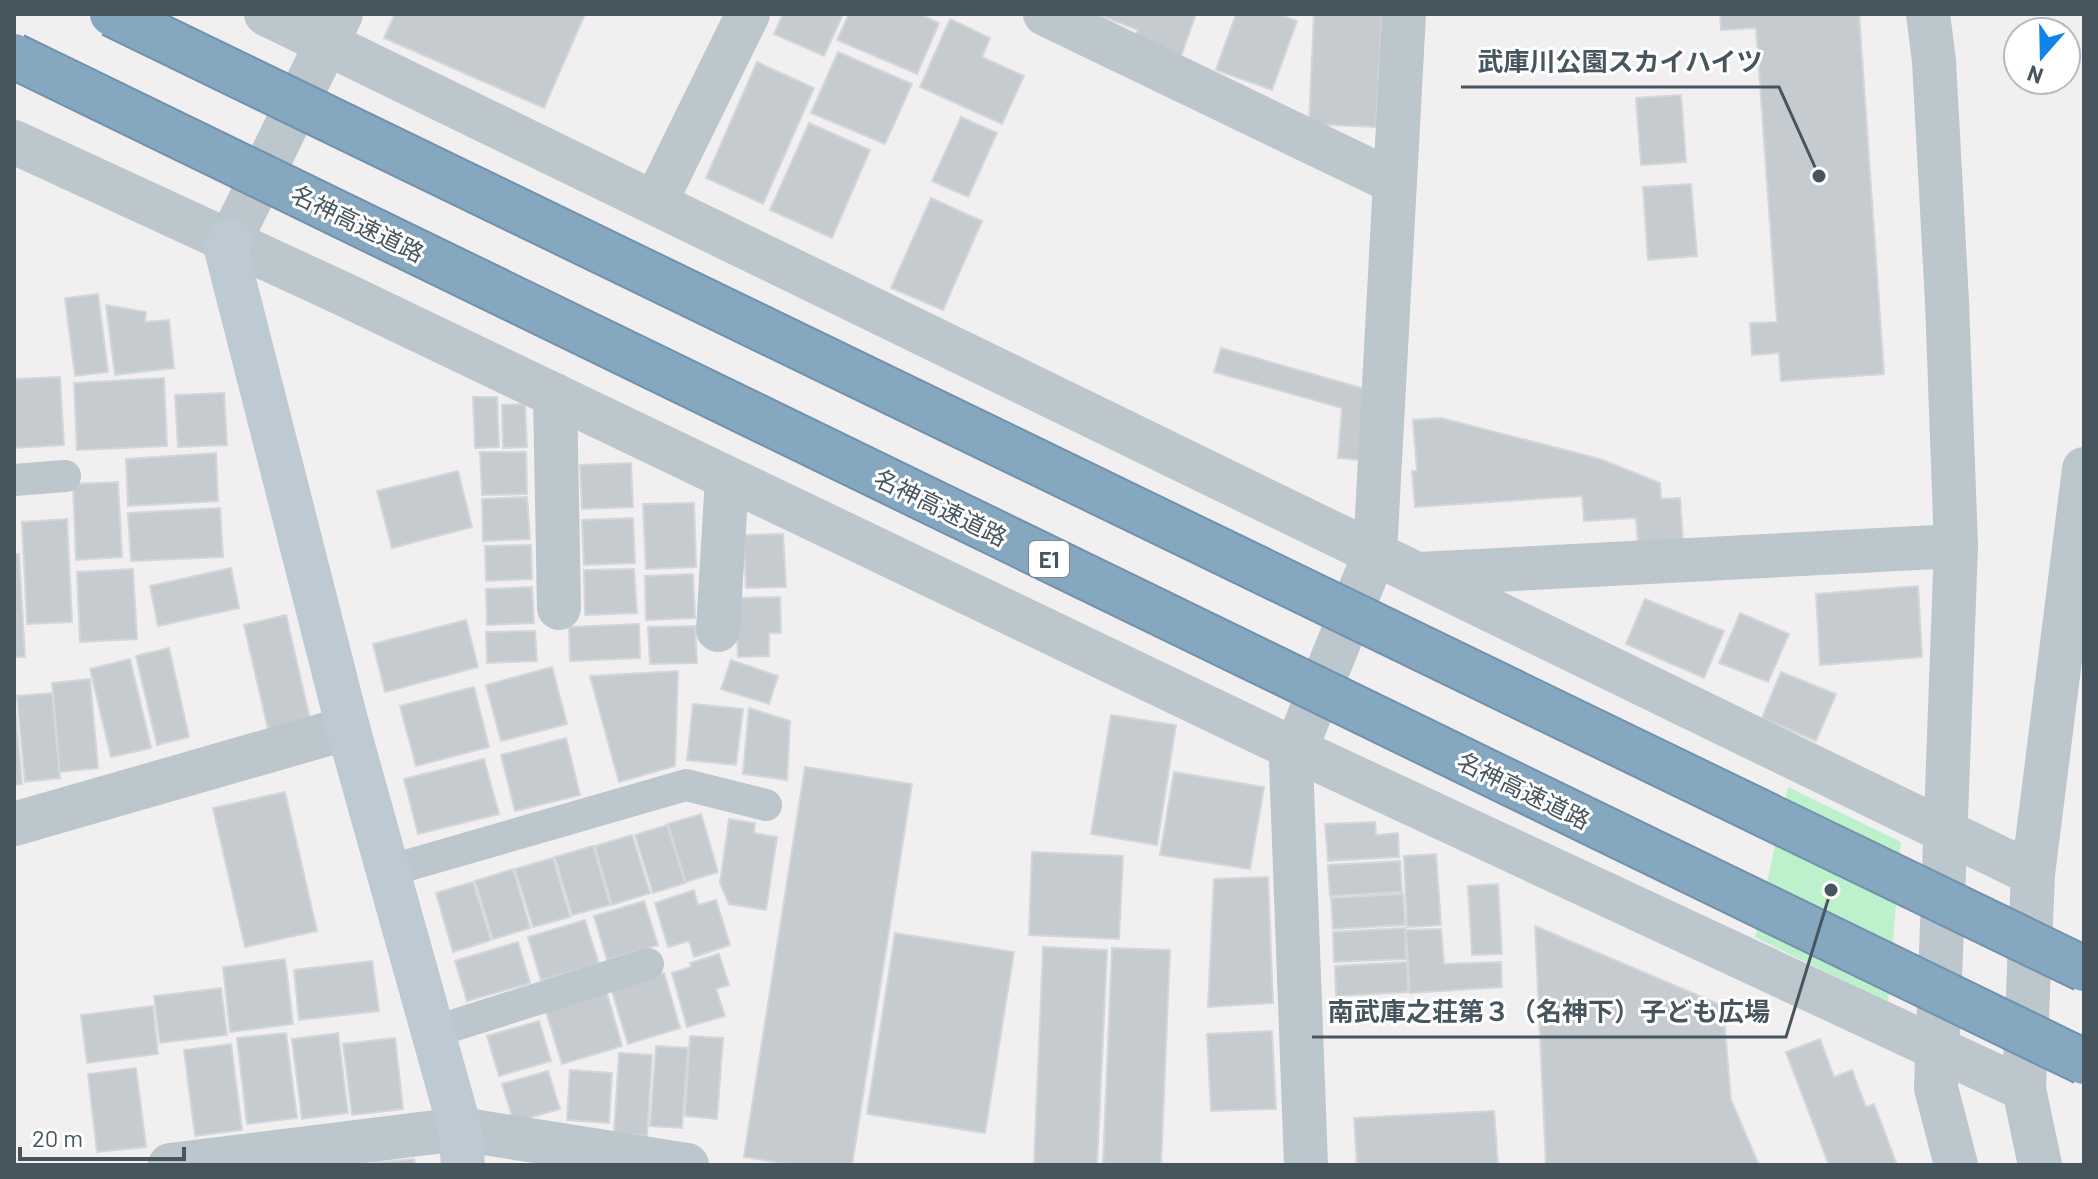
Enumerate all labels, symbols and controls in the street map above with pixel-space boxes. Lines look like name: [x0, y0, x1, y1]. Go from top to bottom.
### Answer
north arrow: [2002, 16, 2082, 96]
callout: 武庫川公園スカイハイツ: [1461, 37, 1779, 87]
text: 武庫川公園スカイハイツ: [1478, 45, 1762, 76]
text: N: [2023, 61, 2046, 90]
street label: 名神高速道路: [287, 178, 429, 268]
street label: 名神高速道路: [870, 462, 1012, 552]
road number: E1: [1029, 541, 1069, 577]
street label: 名神高速道路: [1453, 745, 1595, 835]
callout: 南武庫之荘第３（名神下）子ども広場: [1312, 987, 1786, 1037]
text: 南武庫之荘第３（名神下）子ども広場: [1328, 995, 1770, 1026]
scale bar: [20, 1111, 184, 1161]
text: 20 m: [32, 1123, 83, 1152]

